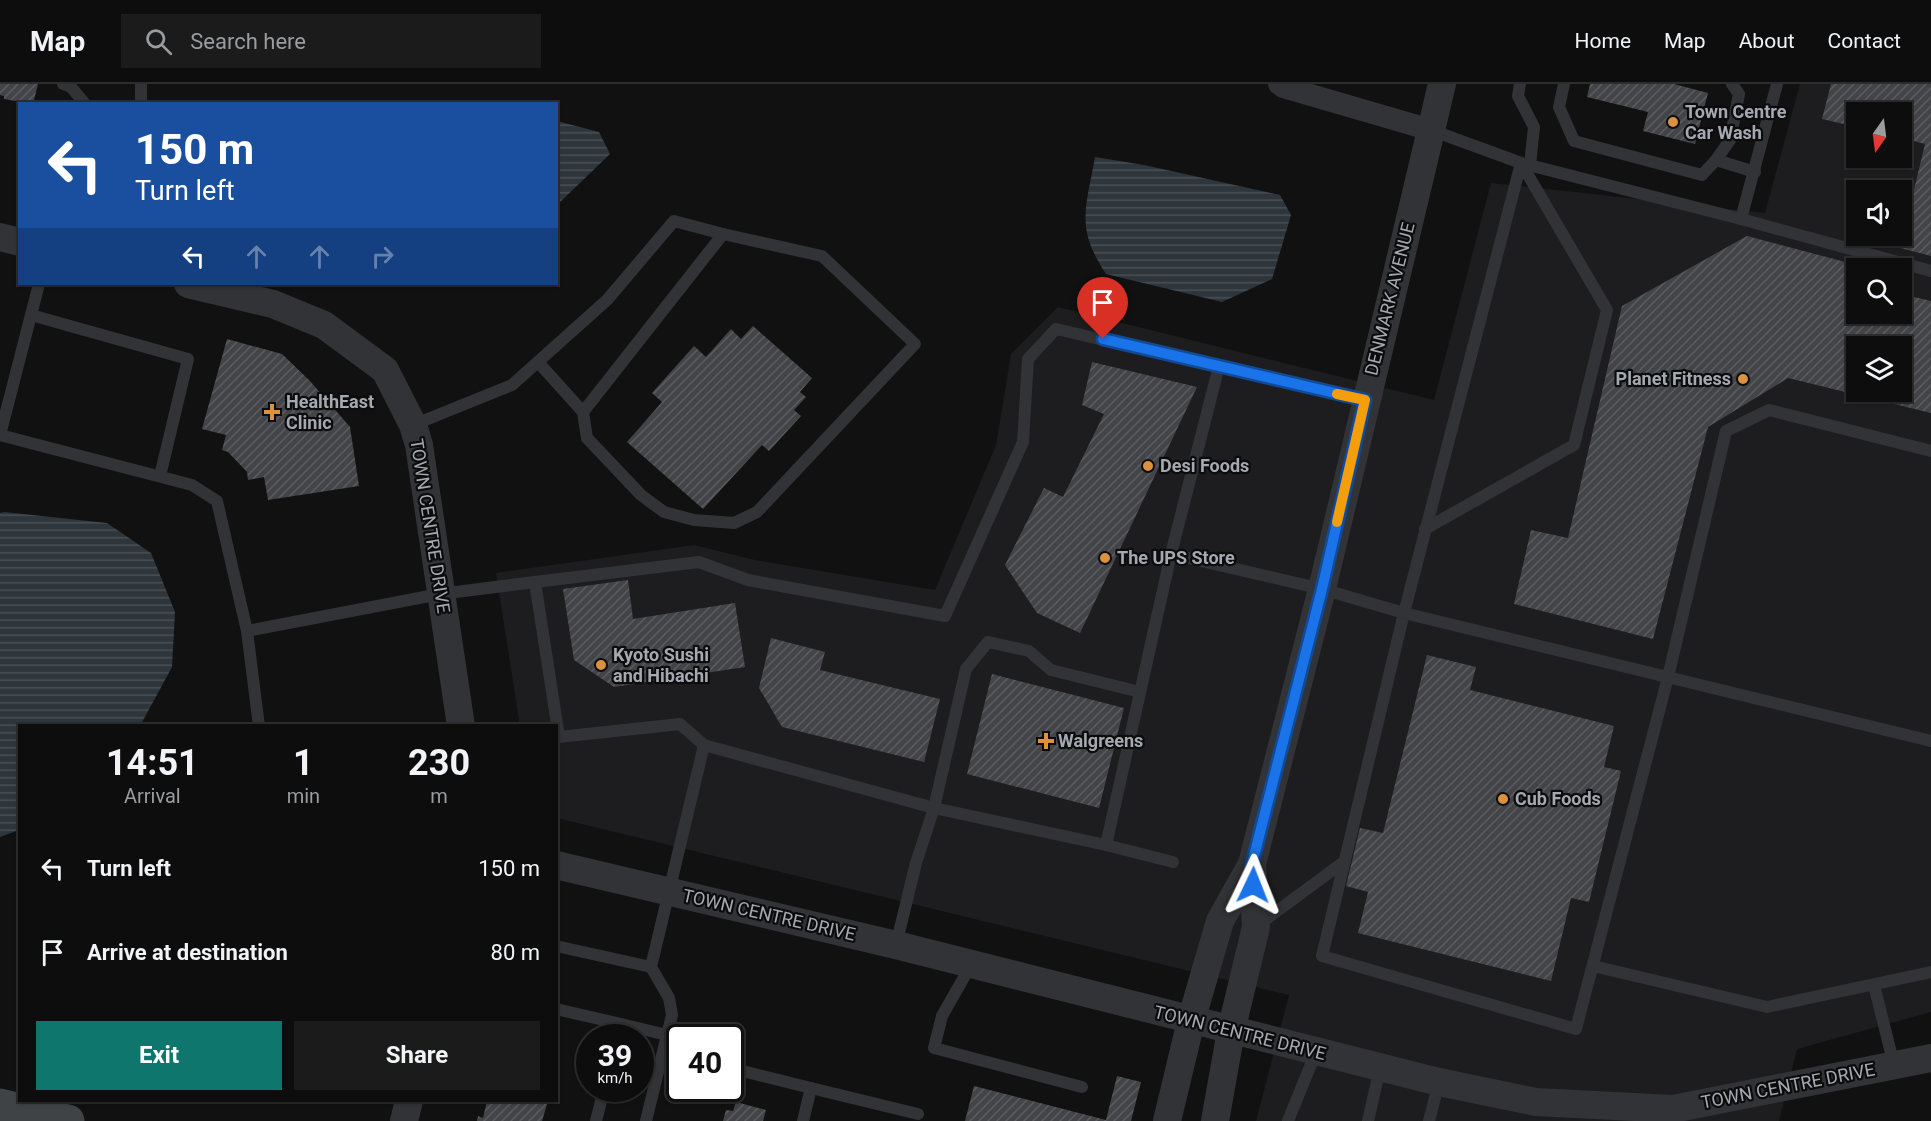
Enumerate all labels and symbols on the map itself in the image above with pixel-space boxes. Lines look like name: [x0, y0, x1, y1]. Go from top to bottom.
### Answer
place label: Town Centre Car Wash: [1685, 101, 1787, 143]
north arrow: [1846, 102, 1912, 168]
marker: Town Centre Car Wash: [1666, 115, 1680, 129]
street label: DENMARK AVENUE: [1360, 220, 1419, 377]
pin: [1077, 277, 1128, 339]
place label: Planet Fitness: [1616, 368, 1731, 389]
marker: Planet Fitness: [1736, 372, 1750, 386]
place label: HealthEast Clinic: [286, 391, 374, 433]
marker: HealthEast Clinic: [263, 403, 281, 421]
street label: TOWN CENTRE DRIVE: [406, 437, 455, 615]
place label: Desi Foods: [1160, 455, 1249, 476]
marker: Desi Foods: [1141, 459, 1155, 473]
place label: The UPS Store: [1117, 547, 1235, 568]
marker: The UPS Store: [1098, 551, 1112, 565]
place label: Kyoto Sushi and Hibachi: [613, 644, 709, 686]
marker: Kyoto Sushi and Hibachi: [594, 658, 608, 672]
place label: Walgreens: [1058, 730, 1143, 751]
marker: Walgreens: [1039, 734, 1053, 748]
place label: Cub Foods: [1515, 788, 1601, 809]
marker: Cub Foods: [1496, 792, 1510, 806]
position arrow: [1221, 853, 1285, 917]
street label: TOWN CENTRE DRIVE: [681, 884, 858, 945]
street label: TOWN CENTRE DRIVE: [1152, 1001, 1328, 1064]
speed limit sign: 40: [666, 1024, 744, 1102]
street label: TOWN CENTRE DRIVE: [1699, 1058, 1877, 1113]

